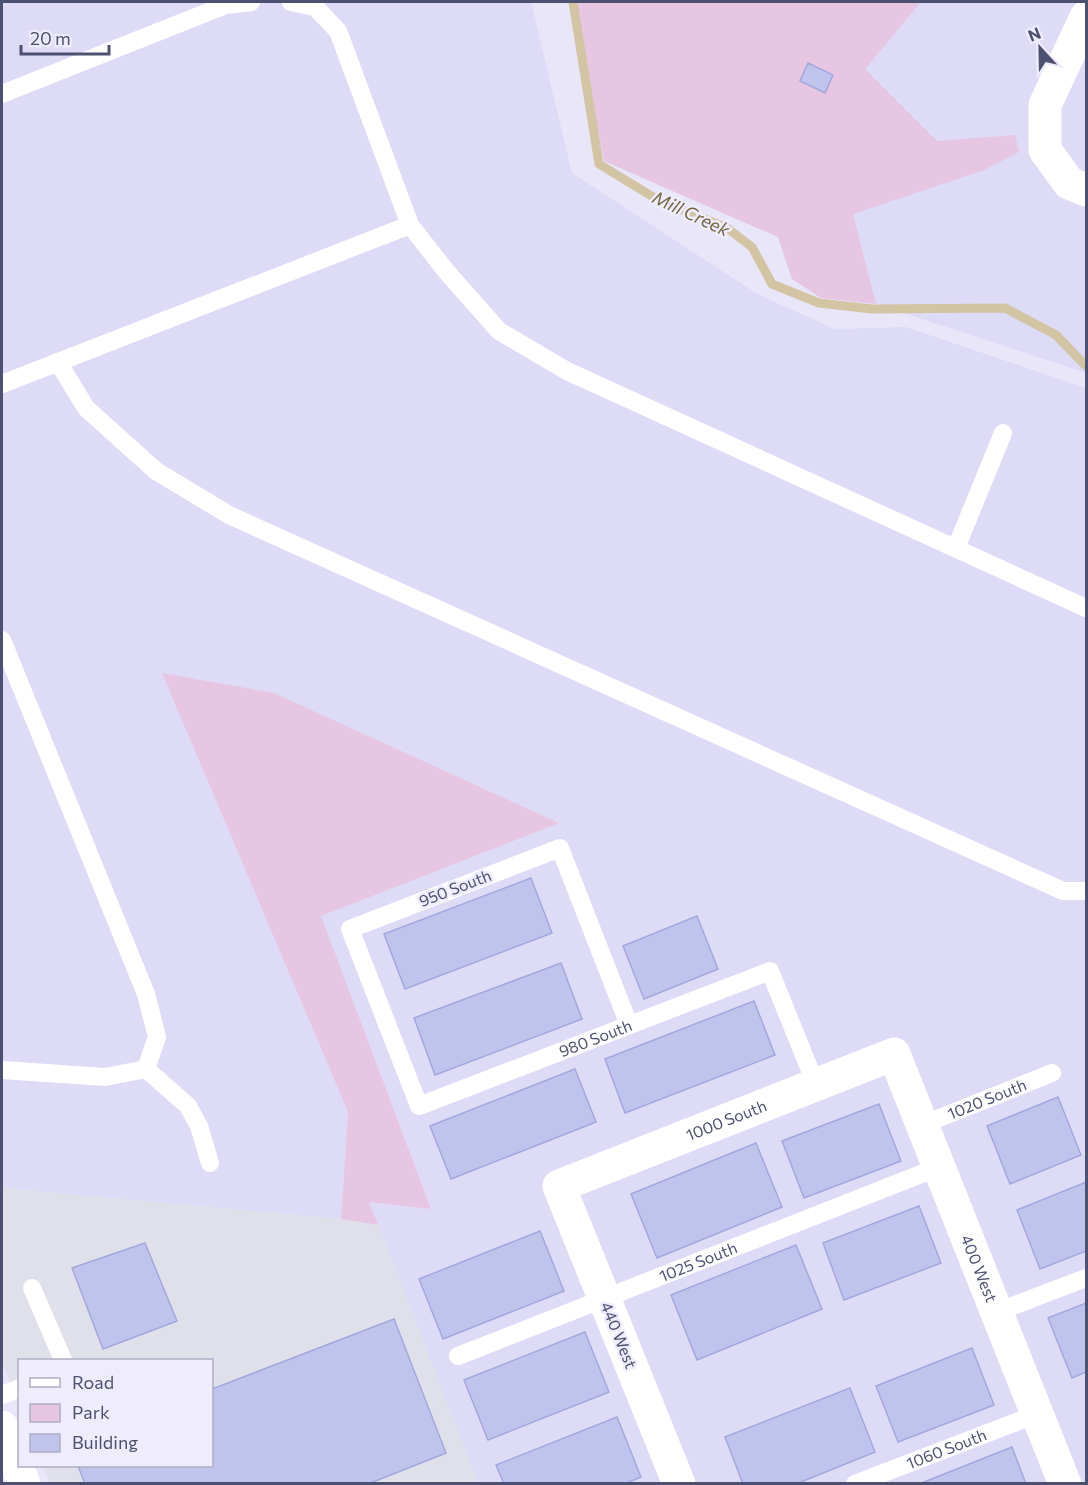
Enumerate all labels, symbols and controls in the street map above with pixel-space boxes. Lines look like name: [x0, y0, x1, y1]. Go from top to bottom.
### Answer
scale bar: [21, 18, 110, 56]
north arrow: [1010, 18, 1070, 78]
text: N: [1025, 23, 1043, 45]
text: 20 m: [30, 27, 71, 49]
water label: Mill Creek: [649, 186, 735, 241]
street label: 950 South: [416, 865, 494, 910]
street label: 980 South: [556, 1015, 634, 1060]
street label: 1020 South: [945, 1074, 1029, 1123]
street label: 1000 South: [683, 1095, 769, 1144]
street label: 400 West: [958, 1232, 1002, 1305]
street label: 1025 South: [656, 1237, 740, 1285]
street label: 440 West: [598, 1299, 642, 1371]
legend: [18, 1359, 213, 1467]
text: Road: [72, 1371, 114, 1393]
text: Park: [72, 1401, 110, 1423]
street label: 1060 South: [904, 1424, 989, 1472]
text: Building: [72, 1431, 138, 1453]

